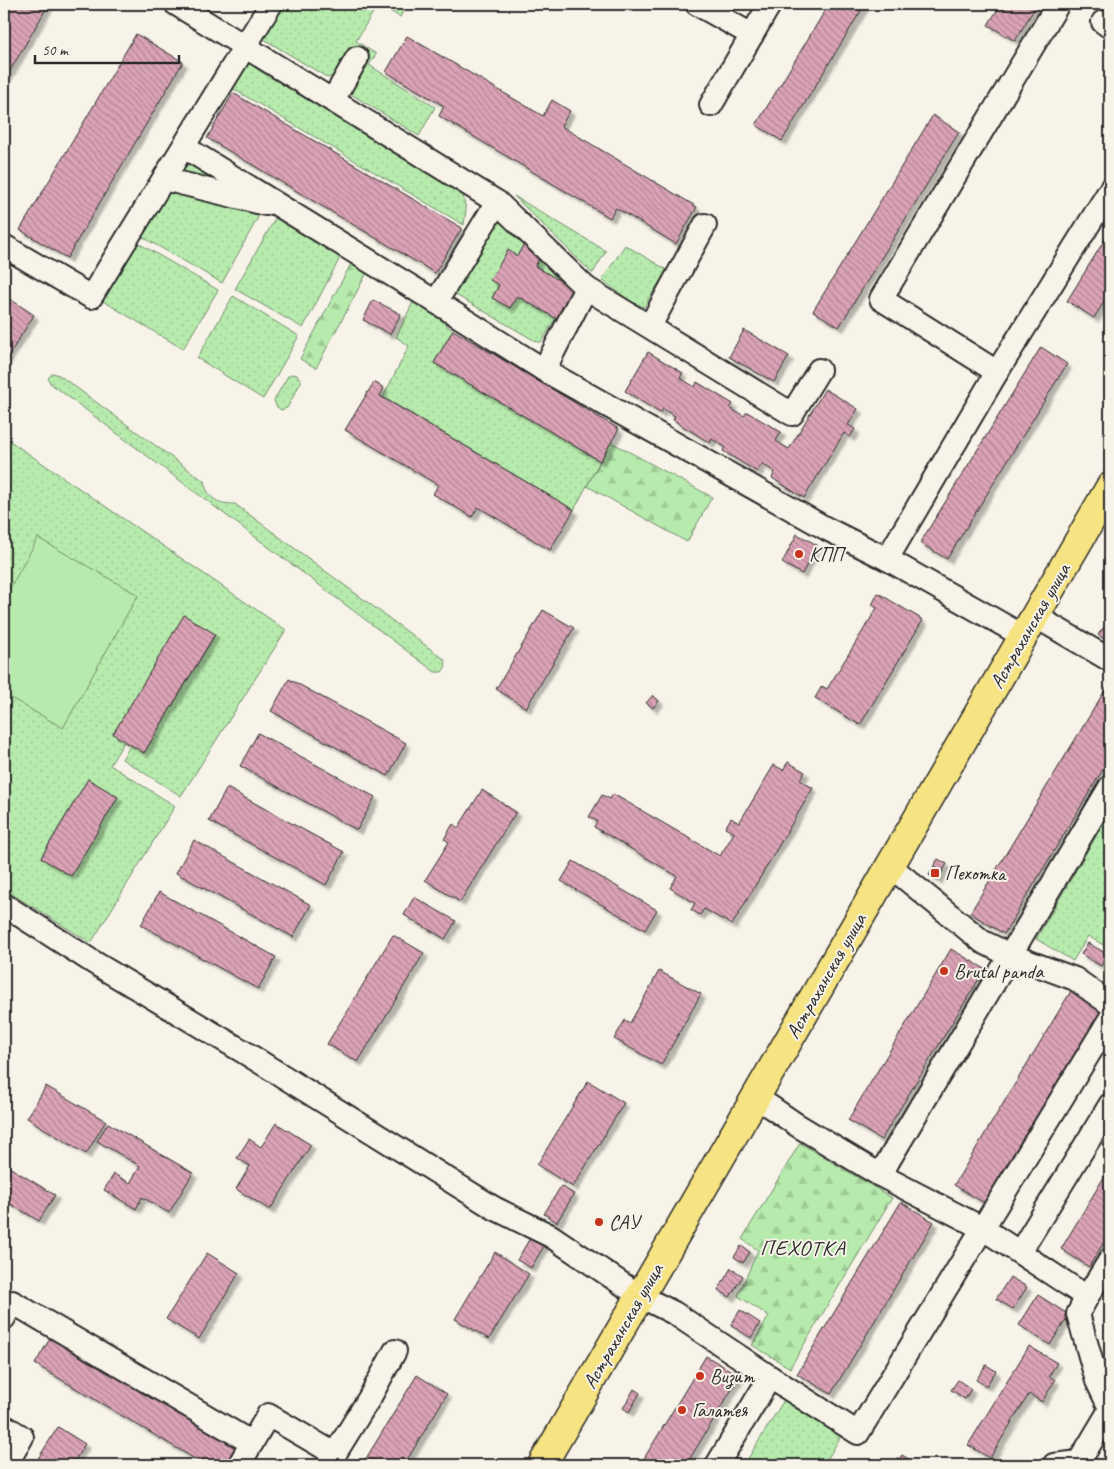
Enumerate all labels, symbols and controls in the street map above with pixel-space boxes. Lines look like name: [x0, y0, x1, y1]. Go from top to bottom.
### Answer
scale bar: [35, 32, 179, 64]
text: 50 m: [42, 41, 69, 60]
place label: КПП: [809, 542, 847, 567]
marker: КПП: [793, 548, 805, 560]
street label: Астраханская улица: [984, 558, 1077, 693]
place label: Пехотка: [945, 861, 1007, 886]
marker: Пехотка: [929, 867, 941, 879]
street label: Астраханская улица: [780, 908, 873, 1043]
place label: Brutal panda: [954, 959, 1044, 984]
marker: Brutal panda: [938, 965, 950, 977]
place label: САУ: [609, 1210, 642, 1235]
marker: САУ: [593, 1216, 605, 1228]
district label: ПЕХОТКА: [760, 1234, 846, 1262]
street label: Астраханская улица: [577, 1258, 670, 1393]
place label: Визит: [710, 1364, 756, 1390]
marker: Визит: [694, 1370, 706, 1382]
place label: Галатея: [692, 1398, 748, 1423]
marker: Галатея: [676, 1404, 688, 1416]

